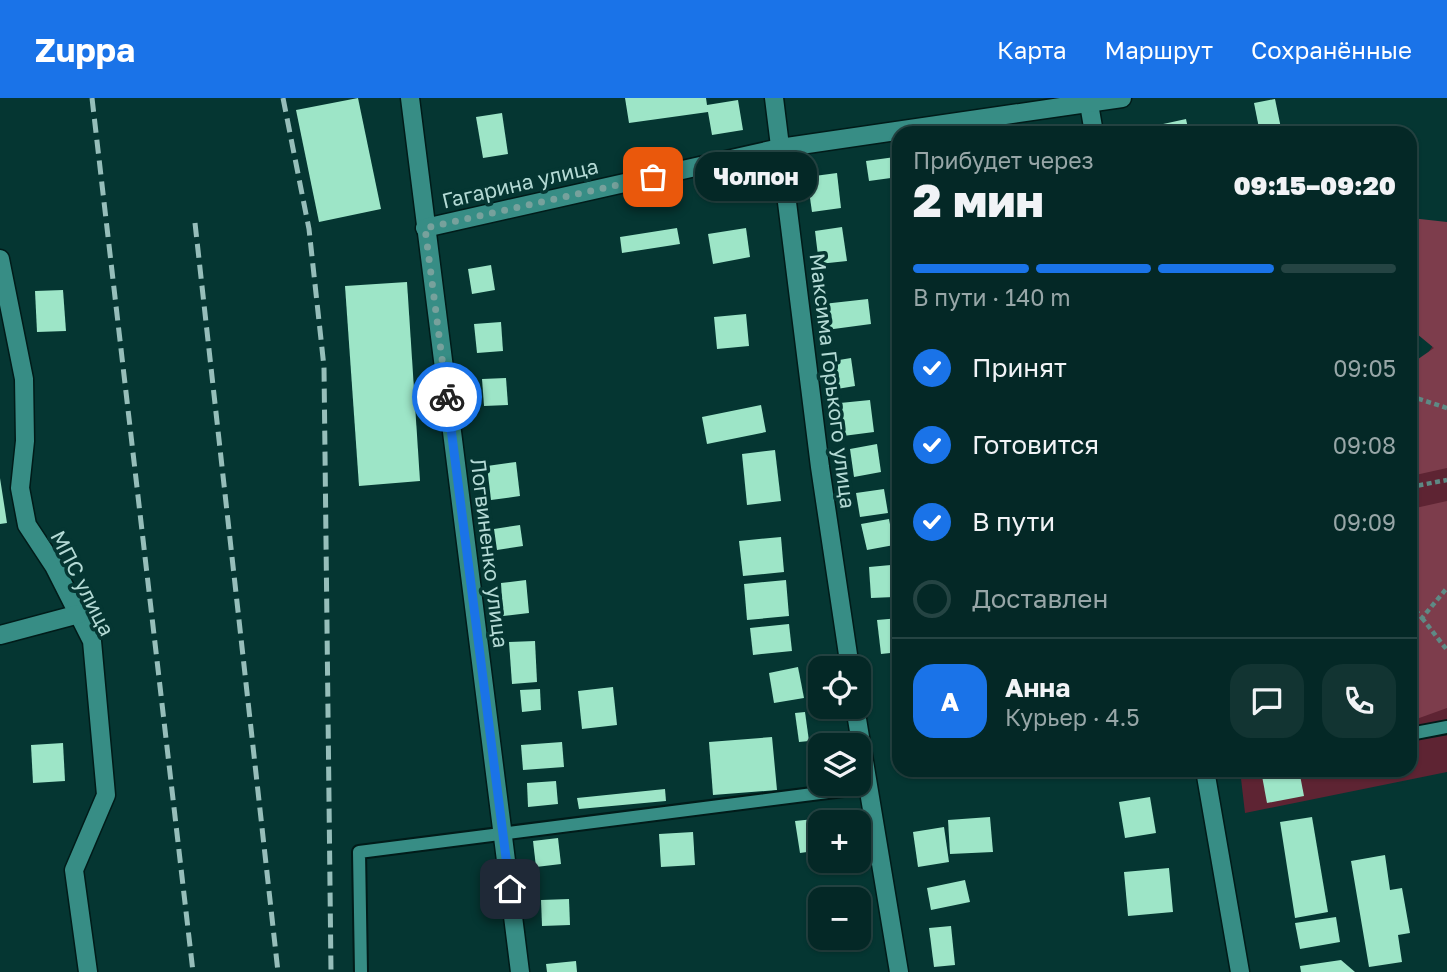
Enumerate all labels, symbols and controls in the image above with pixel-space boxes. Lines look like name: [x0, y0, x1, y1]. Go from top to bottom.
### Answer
text: Zuppa: [35, 30, 135, 69]
text: Карта: [997, 35, 1067, 64]
text: Маршрут: [1105, 35, 1213, 64]
text: Сохранённые: [1251, 35, 1412, 64]
text: Прибудет через: [913, 146, 1094, 174]
pin: [623, 147, 683, 207]
street label: Гагарина улица: [439, 152, 601, 214]
callout: Чолпон: [695, 153, 818, 202]
icon: bag: [634, 158, 672, 196]
text: Чолпон: [713, 162, 799, 190]
text: 09:15–09:20: [1233, 170, 1396, 201]
text: 2 мин: [913, 172, 1044, 227]
street label: Максима Горького улица: [804, 252, 862, 510]
text: В пути · 140 m: [913, 283, 1071, 311]
icon: check: [913, 349, 951, 387]
text: Принят: [972, 352, 1067, 383]
text: 09:05: [1333, 354, 1396, 382]
courier: [412, 362, 482, 432]
icon: bike: [428, 378, 466, 416]
icon: check: [913, 426, 951, 464]
text: Готовится: [972, 429, 1099, 460]
text: 09:08: [1333, 431, 1396, 459]
street label: Логвиненко улица: [465, 457, 515, 649]
icon: check: [913, 503, 951, 541]
text: В пути: [972, 506, 1055, 537]
text: 09:09: [1333, 508, 1396, 536]
street label: МПС улица: [45, 526, 121, 640]
text: Доставлен: [972, 583, 1108, 614]
map controls: [808, 656, 871, 950]
button: locate: [808, 656, 871, 719]
button: chat: [1230, 664, 1304, 738]
button: phone: [1322, 664, 1396, 738]
text: Анна: [1005, 672, 1070, 703]
text: А: [941, 686, 959, 717]
text: Курьер · 4.5: [1005, 703, 1140, 731]
button: layers: [808, 733, 871, 796]
button: +: [808, 810, 871, 873]
pin: [480, 859, 540, 919]
icon: home: [491, 870, 529, 908]
button: −: [808, 887, 871, 950]

